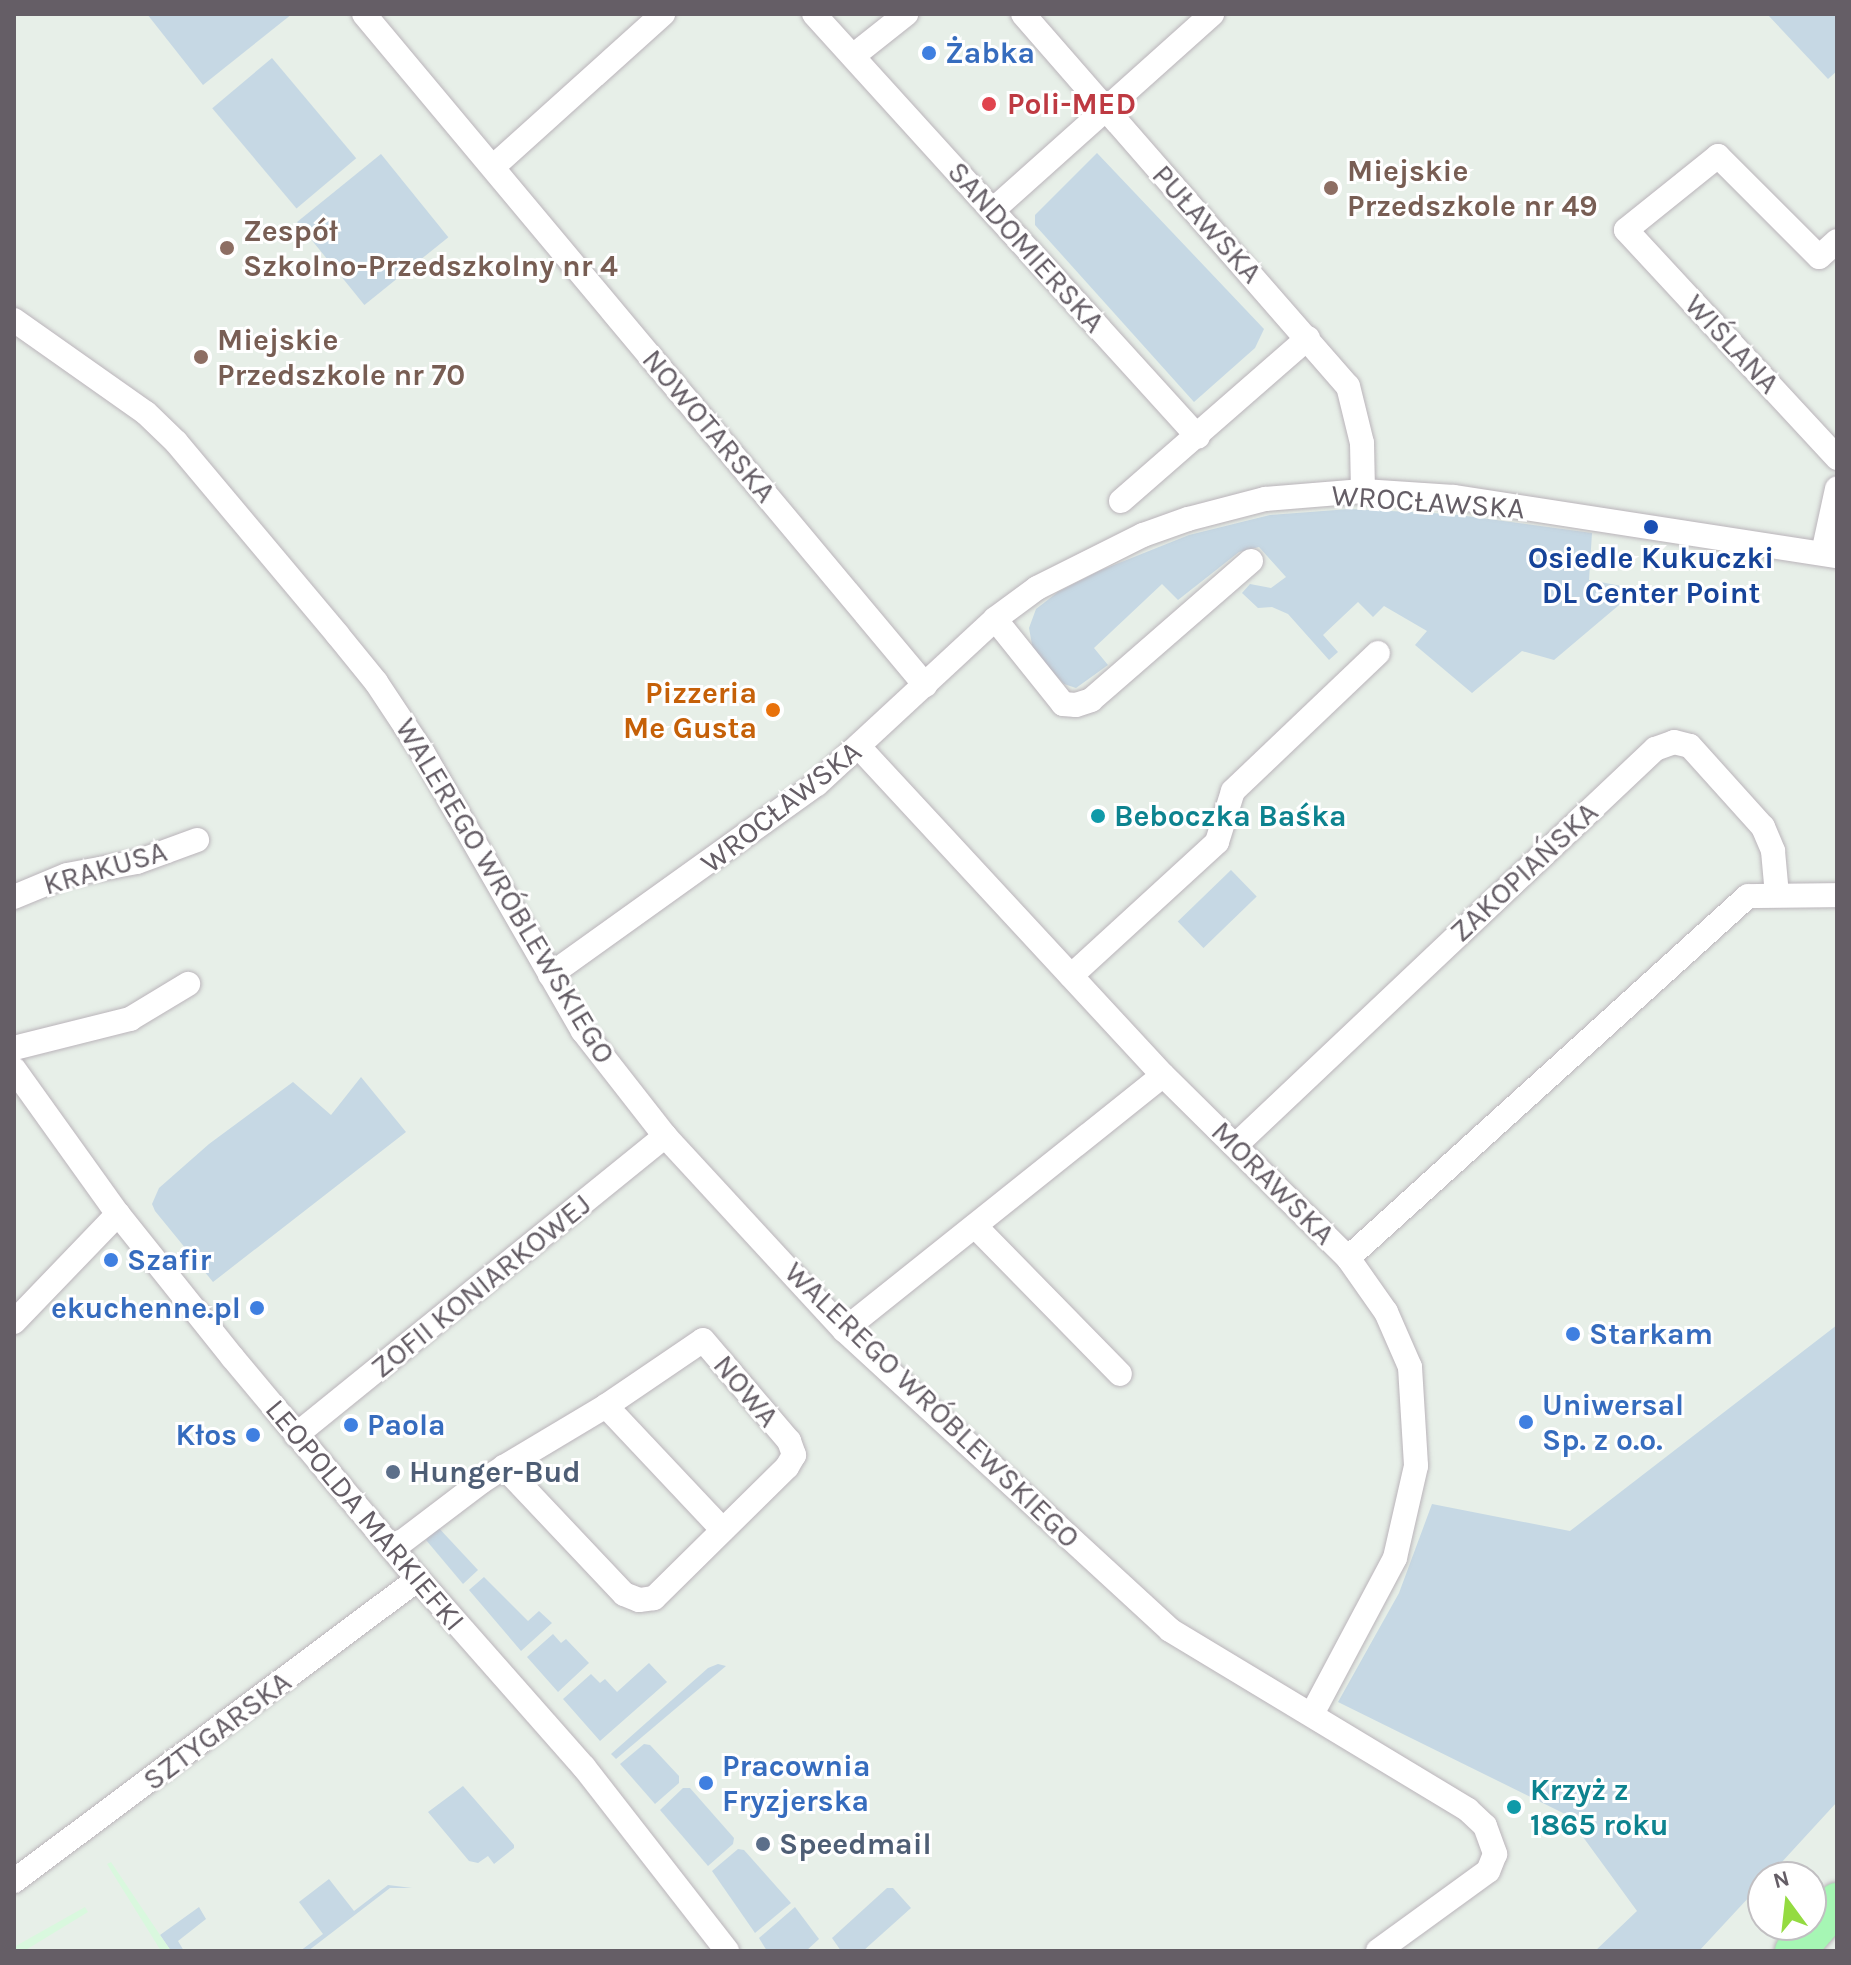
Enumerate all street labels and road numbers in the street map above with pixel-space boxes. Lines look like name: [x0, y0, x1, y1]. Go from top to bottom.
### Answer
street label: SANDOMIERSKA: [940, 154, 1112, 340]
street label: PUŁAWSKA: [1144, 157, 1270, 291]
street label: WIŚLANA: [1677, 287, 1787, 401]
street label: NOWOTARSKA: [634, 342, 784, 510]
street label: WROCŁAWSKA: [1330, 477, 1526, 527]
street label: WALEREGO WRÓBLEWSKIEGO: [388, 712, 622, 1070]
street label: WROCŁAWSKA: [694, 733, 868, 881]
street label: ZAKOPIAŃSKA: [1443, 794, 1605, 950]
street label: KRAKUSA: [39, 833, 171, 903]
street label: MORAWSKA: [1204, 1114, 1342, 1252]
street label: ZOFII KONIARKOWEJ: [364, 1186, 598, 1386]
street label: WALEREGO WRÓBLEWSKIEGO: [777, 1254, 1087, 1556]
street label: NOWA: [706, 1348, 786, 1434]
street label: LEOPOLDA MARKIEFKI: [258, 1392, 472, 1638]
street label: SZTYGARSKA: [136, 1664, 298, 1798]

